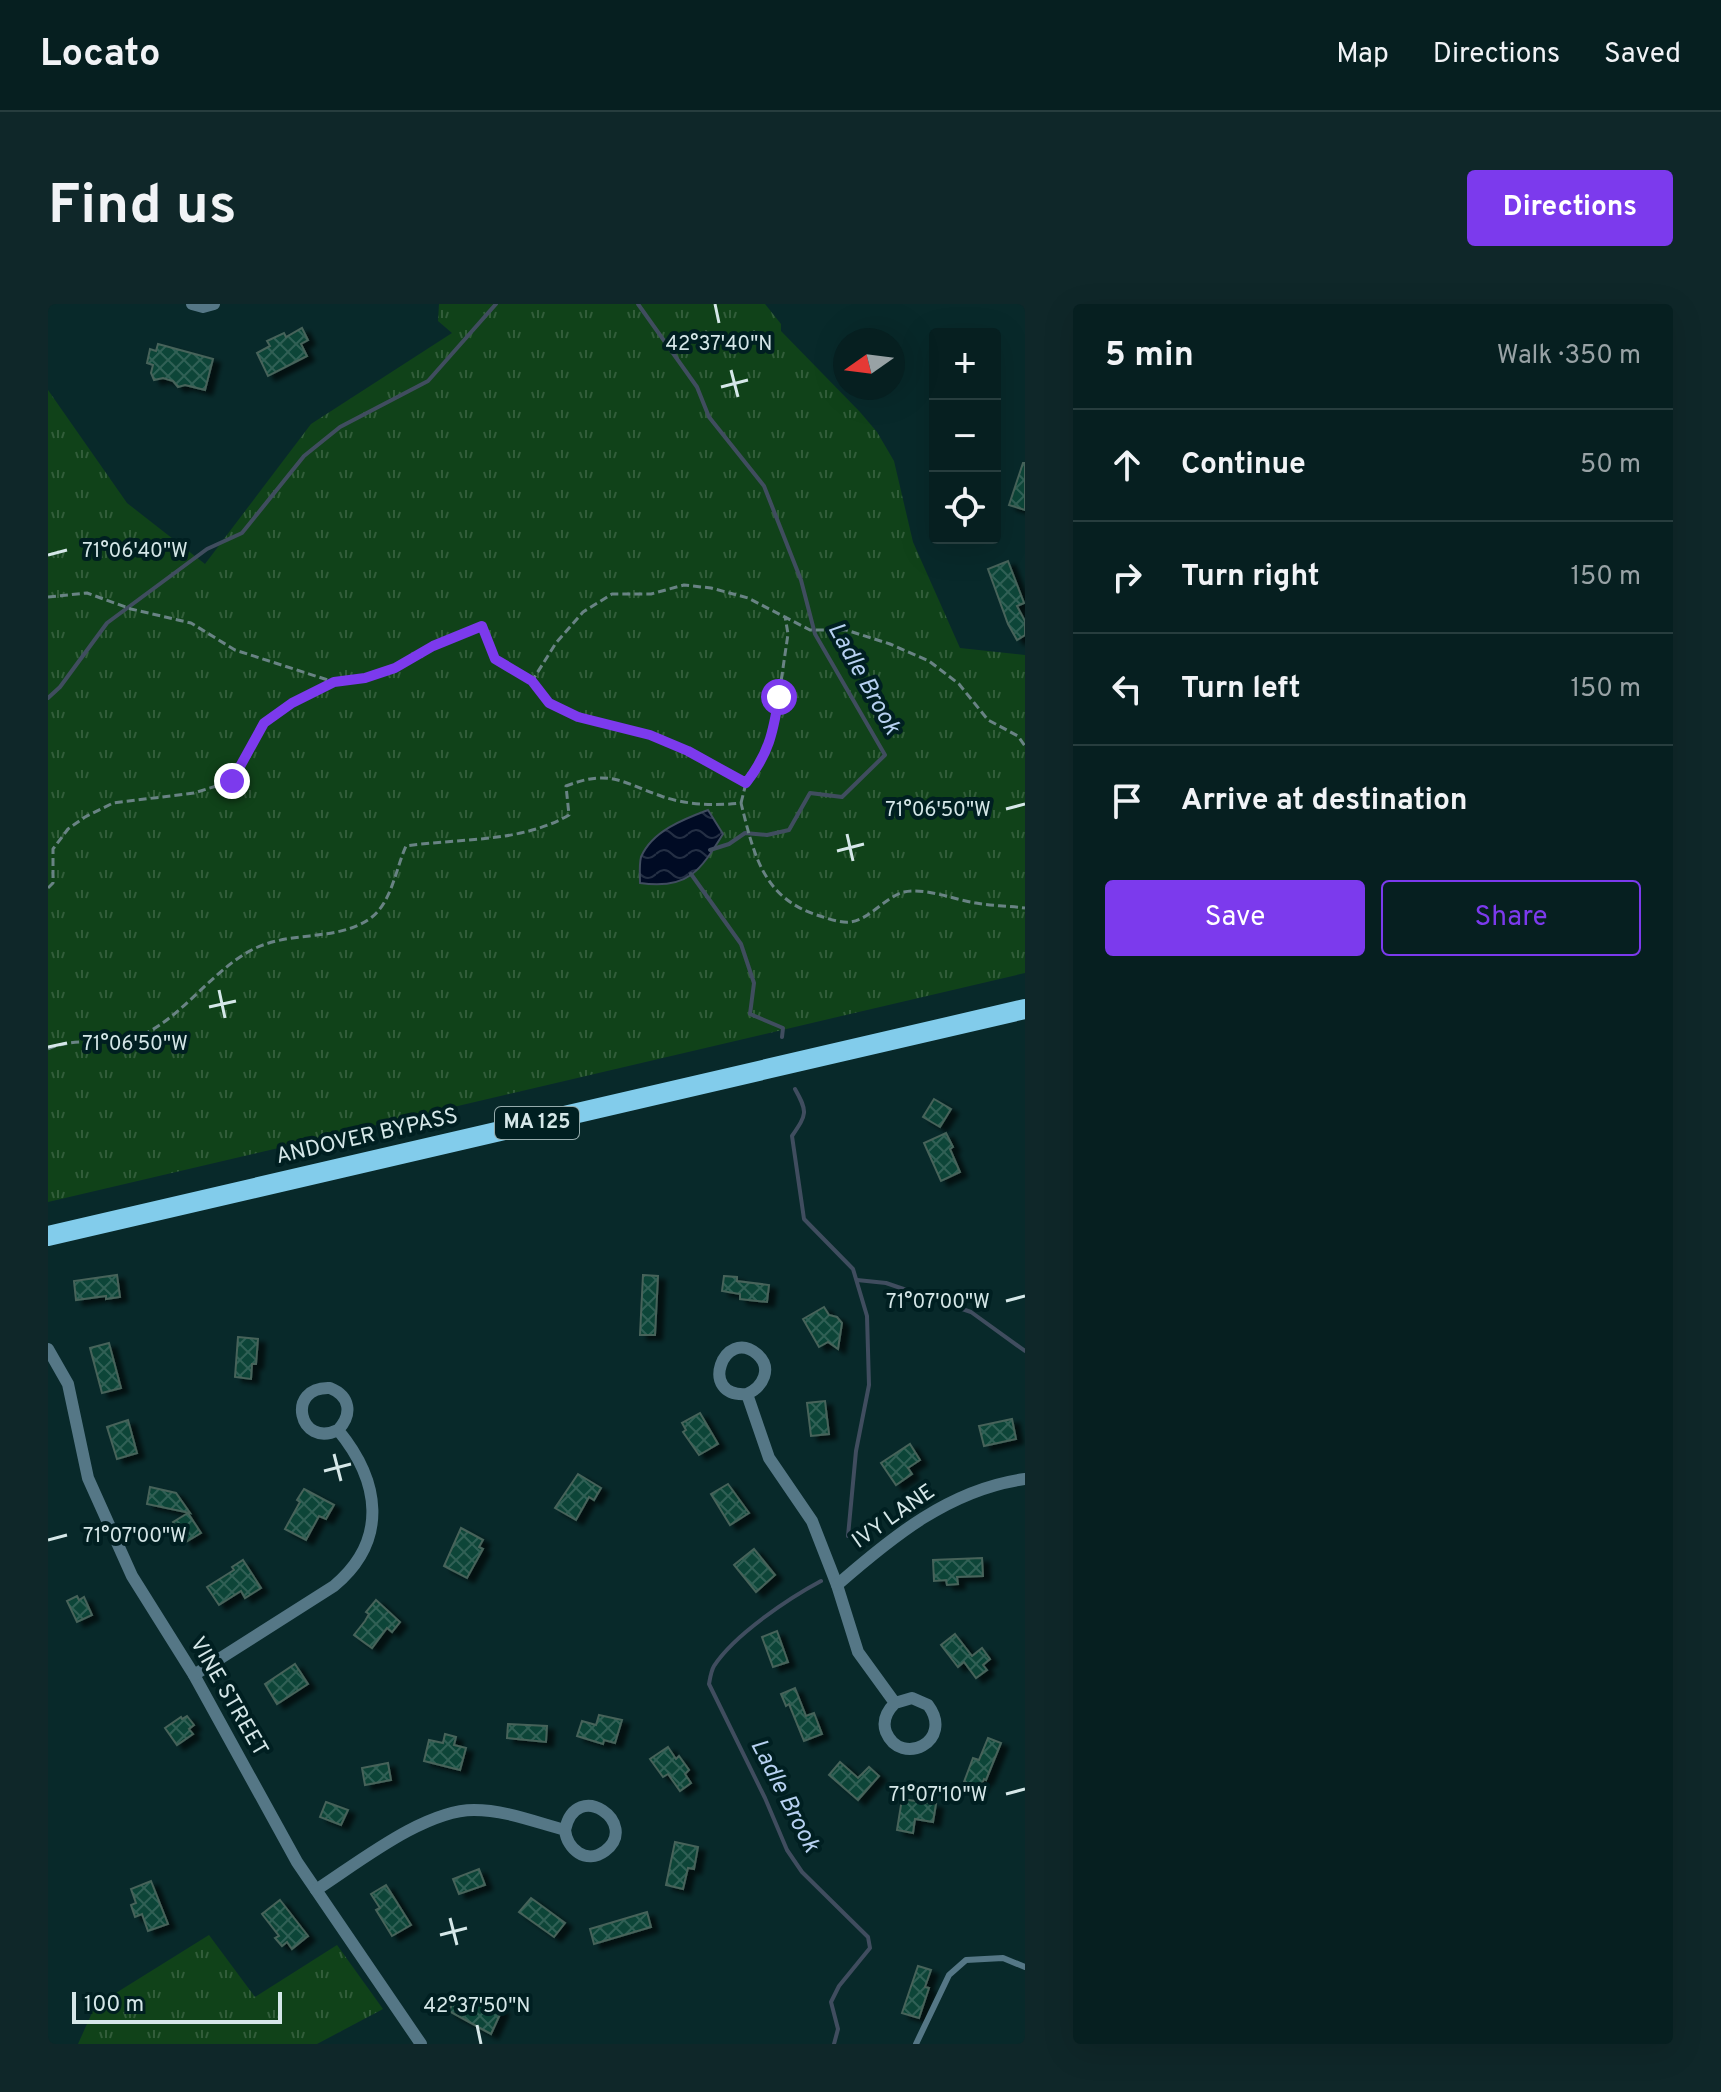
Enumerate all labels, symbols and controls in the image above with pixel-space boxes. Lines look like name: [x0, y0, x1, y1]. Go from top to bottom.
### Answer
text: Locato: [40, 31, 160, 80]
text: Map: [1336, 37, 1389, 73]
text: Directions: [1433, 37, 1560, 73]
text: Saved: [1604, 37, 1681, 73]
button: Directions: [1467, 170, 1673, 246]
text: Find us: [48, 173, 237, 243]
north arrow: [833, 328, 905, 400]
map controls: [929, 328, 1001, 544]
button: +: [929, 328, 1001, 400]
text: 42°37'40"N: [666, 332, 772, 358]
text: 5 min: [1105, 335, 1194, 378]
text: Walk · 350 m: [1497, 340, 1641, 373]
button: −: [929, 400, 1001, 472]
icon: ahead: [1105, 443, 1149, 487]
text: Continue: [1181, 447, 1306, 484]
text: 50 m: [1580, 449, 1641, 482]
button: locate: [929, 472, 1001, 544]
text: 71°06'40"W: [82, 539, 188, 565]
icon: right: [1105, 555, 1149, 599]
text: Turn right: [1181, 559, 1319, 596]
text: 150 m: [1570, 561, 1641, 594]
water label: Ladle Brook: [820, 618, 907, 741]
icon: left: [1105, 667, 1149, 711]
text: Turn left: [1181, 671, 1301, 708]
text: 150 m: [1570, 673, 1641, 706]
route start: [761, 679, 797, 715]
route end: [214, 763, 250, 799]
icon: arrive: [1105, 779, 1149, 823]
text: Arrive at destination: [1181, 783, 1467, 820]
text: 71°06'50"W: [885, 798, 991, 824]
button: Save: [1105, 880, 1365, 956]
button: Share: [1381, 880, 1641, 956]
text: 71°06'50"W: [82, 1032, 188, 1058]
street label: ANDOVER BYPASS: [273, 1103, 461, 1171]
road number: MA 125: [495, 1107, 579, 1139]
text: 71°07'00"W: [886, 1290, 990, 1316]
street label: IVY LANE: [847, 1479, 941, 1555]
text: 71°07'00"W: [83, 1524, 187, 1550]
street label: VINE STREET: [183, 1632, 273, 1762]
water label: Ladle Brook: [743, 1734, 826, 1859]
text: 71°07'10"W: [889, 1783, 987, 1809]
scale bar: [72, 1988, 282, 2024]
text: 100 m: [84, 1992, 144, 2019]
text: 42°37'50"N: [424, 1994, 530, 2020]

